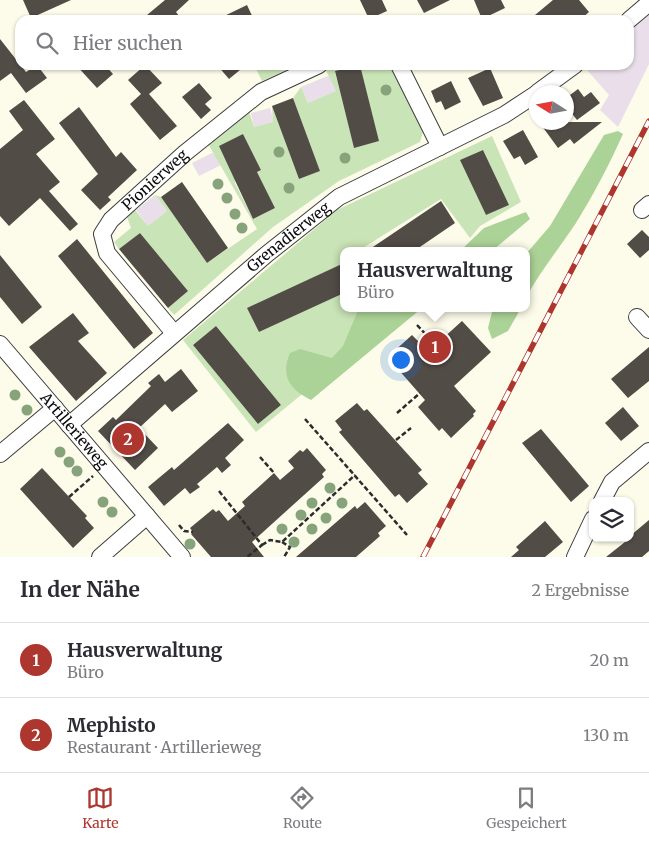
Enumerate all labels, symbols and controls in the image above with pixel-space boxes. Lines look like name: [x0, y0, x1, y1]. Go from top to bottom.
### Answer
search box: [15, 15, 634, 70]
icon: search: [33, 29, 61, 57]
text: Hier suchen: [73, 31, 183, 55]
north arrow: [529, 85, 574, 130]
street label: Pionierweg: [118, 145, 192, 214]
street label: Grenadierweg: [243, 198, 334, 276]
popup: [340, 247, 530, 312]
text: Hausverwaltung: [357, 258, 513, 282]
text: Büro: [357, 282, 394, 302]
pin: 1: [419, 328, 451, 366]
your location: [388, 347, 414, 373]
street label: Artillerieweg: [36, 387, 112, 472]
pin: 2: [112, 420, 144, 458]
map controls: [589, 497, 634, 542]
button: layers: [589, 497, 634, 542]
text: In der Nähe: [20, 576, 140, 603]
text: 2 Ergebnisse: [531, 580, 629, 600]
text: Hausverwaltung: [67, 638, 222, 662]
text: 1: [32, 650, 40, 670]
text: 20 m: [590, 650, 629, 670]
text: Büro: [67, 662, 104, 682]
text: Mephisto: [67, 713, 156, 737]
text: 2: [31, 725, 41, 745]
text: 130 m: [583, 725, 629, 745]
text: Restaurant · Artillerieweg: [67, 737, 261, 757]
tab: Karte: [82, 784, 119, 832]
tab: Route: [283, 784, 322, 832]
tab: Gespeichert: [486, 784, 567, 832]

